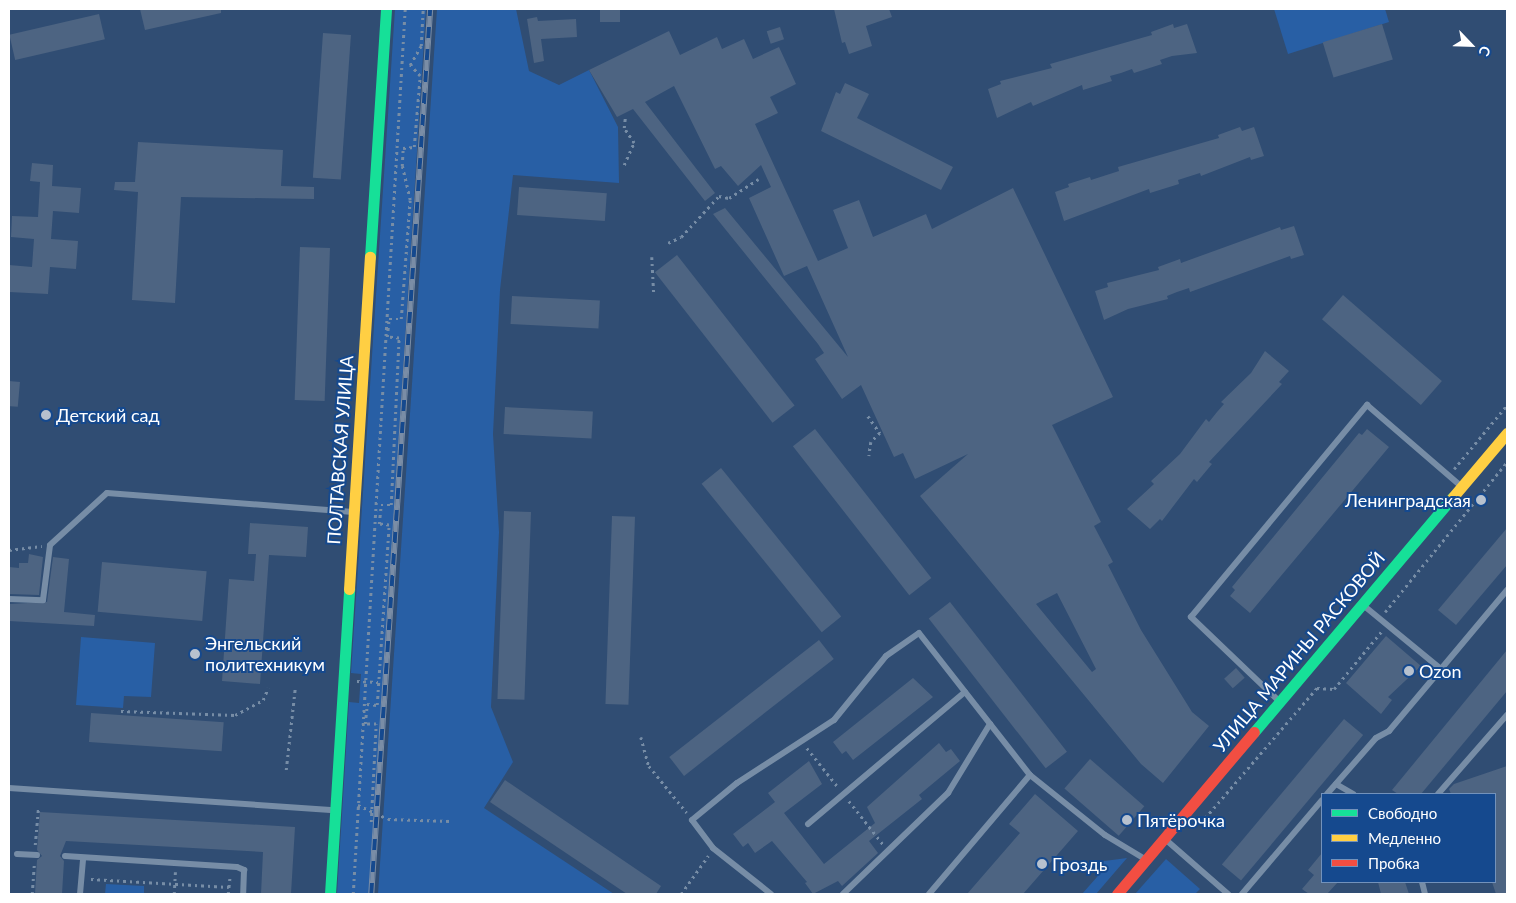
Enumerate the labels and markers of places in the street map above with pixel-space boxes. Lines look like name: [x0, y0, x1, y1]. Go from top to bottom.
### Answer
place label: Детский сад: [56, 404, 160, 426]
marker: Детский сад: [40, 409, 52, 421]
place label: Ленинградская: [1345, 489, 1471, 511]
marker: Ленинградская: [1475, 494, 1487, 506]
place label: Энгельский политехникум: [205, 633, 325, 676]
marker: Энгельский политехникум: [189, 648, 201, 660]
place label: Ozon: [1419, 660, 1461, 682]
marker: Ozon: [1403, 665, 1415, 677]
place label: Пятёрочка: [1137, 809, 1225, 831]
marker: Пятёрочка: [1121, 814, 1133, 826]
place label: Гроздь: [1052, 853, 1107, 875]
marker: Гроздь: [1036, 858, 1048, 870]

